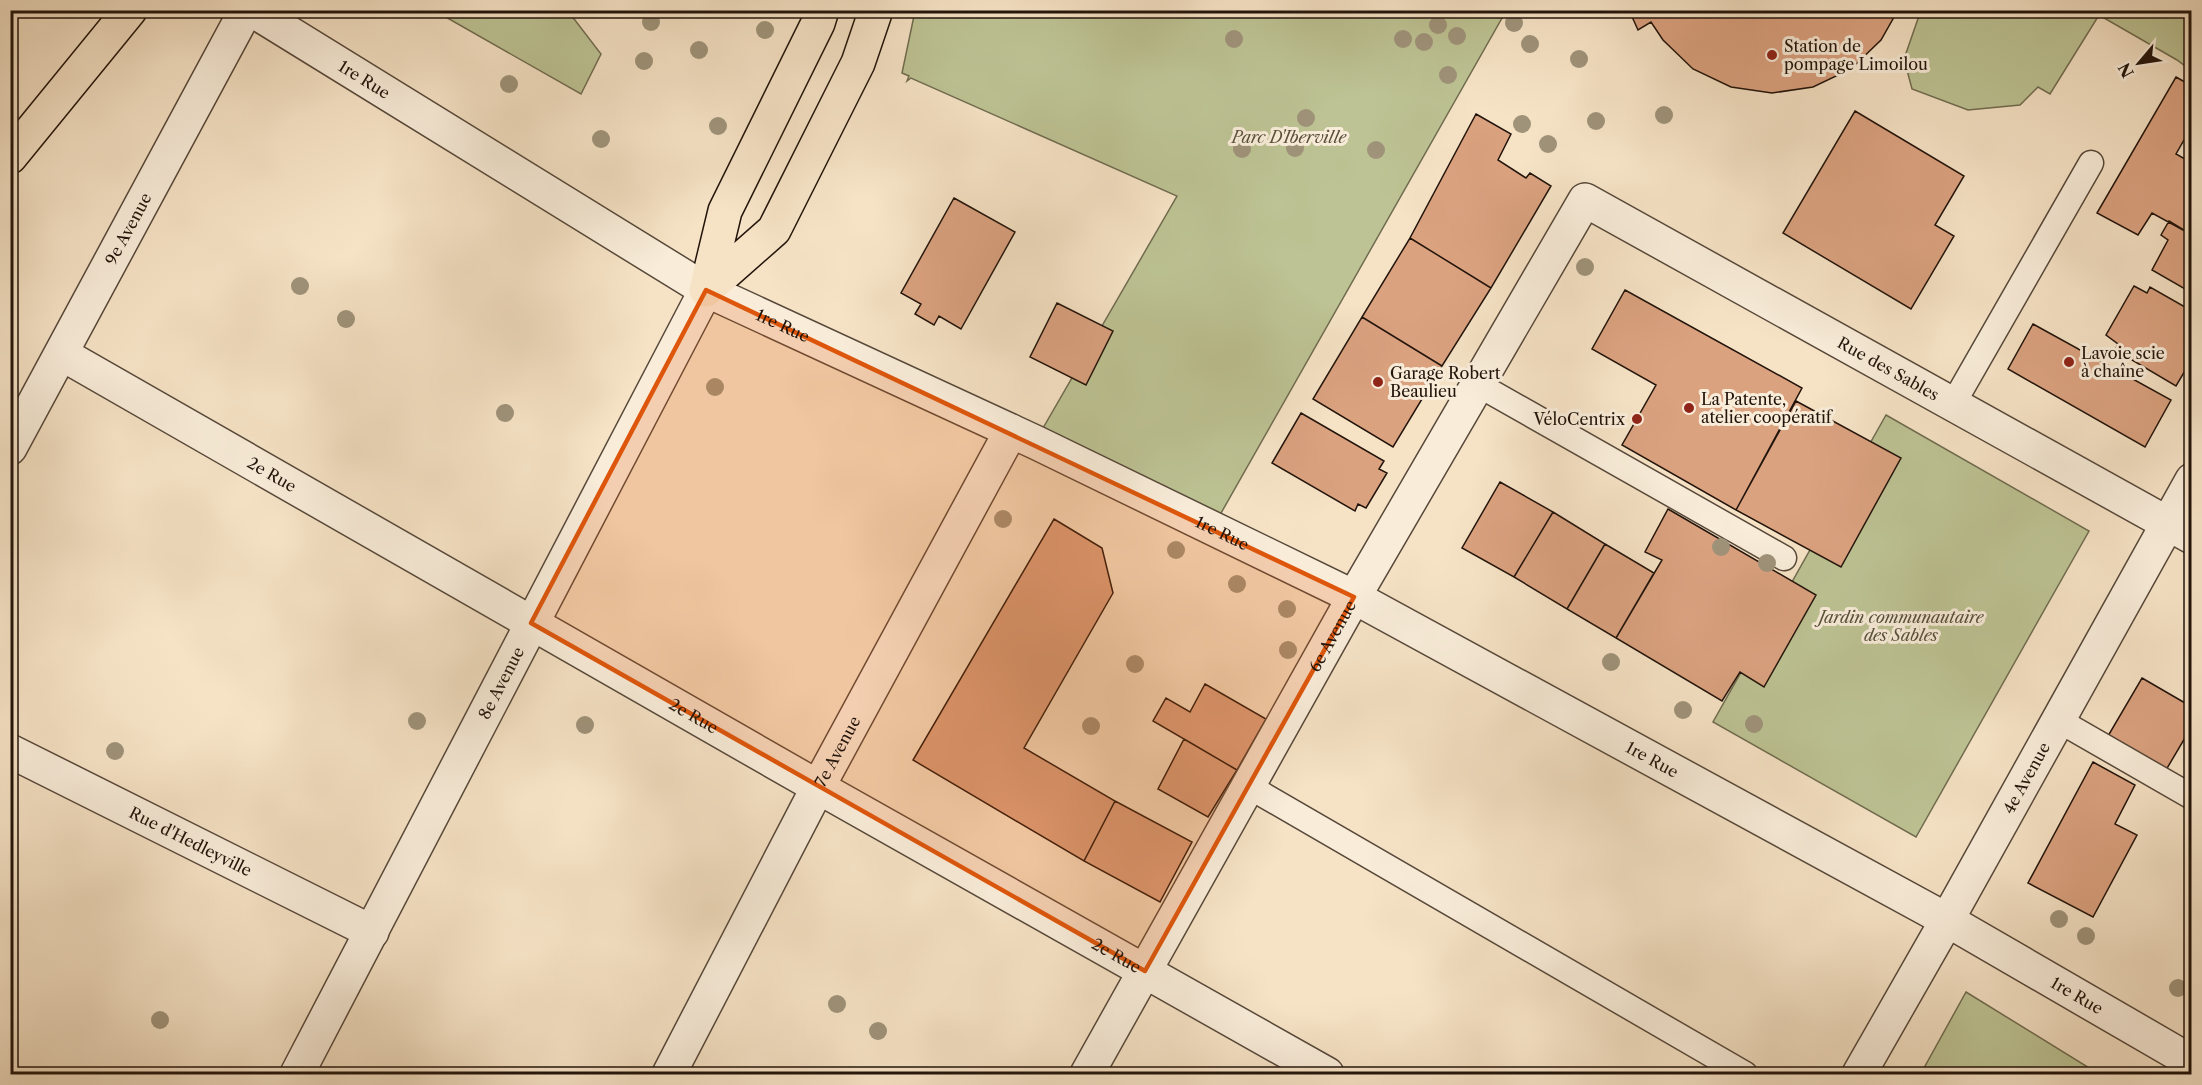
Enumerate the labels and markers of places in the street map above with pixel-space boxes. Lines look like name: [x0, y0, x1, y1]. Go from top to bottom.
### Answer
place label: Station de pompage Limoilou: [1784, 36, 1928, 74]
marker: Station de pompage Limoilou: [1765, 48, 1779, 62]
place label: Lavoie scie à chaîne: [2081, 343, 2165, 381]
marker: Lavoie scie à chaîne: [2062, 355, 2076, 369]
place label: Garage Robert Beaulieu: [1390, 363, 1501, 401]
marker: Garage Robert Beaulieu: [1371, 375, 1385, 389]
place label: La Patente, atelier coopératif: [1701, 389, 1834, 427]
marker: La Patente, atelier coopératif: [1682, 401, 1696, 415]
place label: VéloCentrix: [1532, 409, 1626, 429]
marker: VéloCentrix: [1630, 412, 1644, 426]

